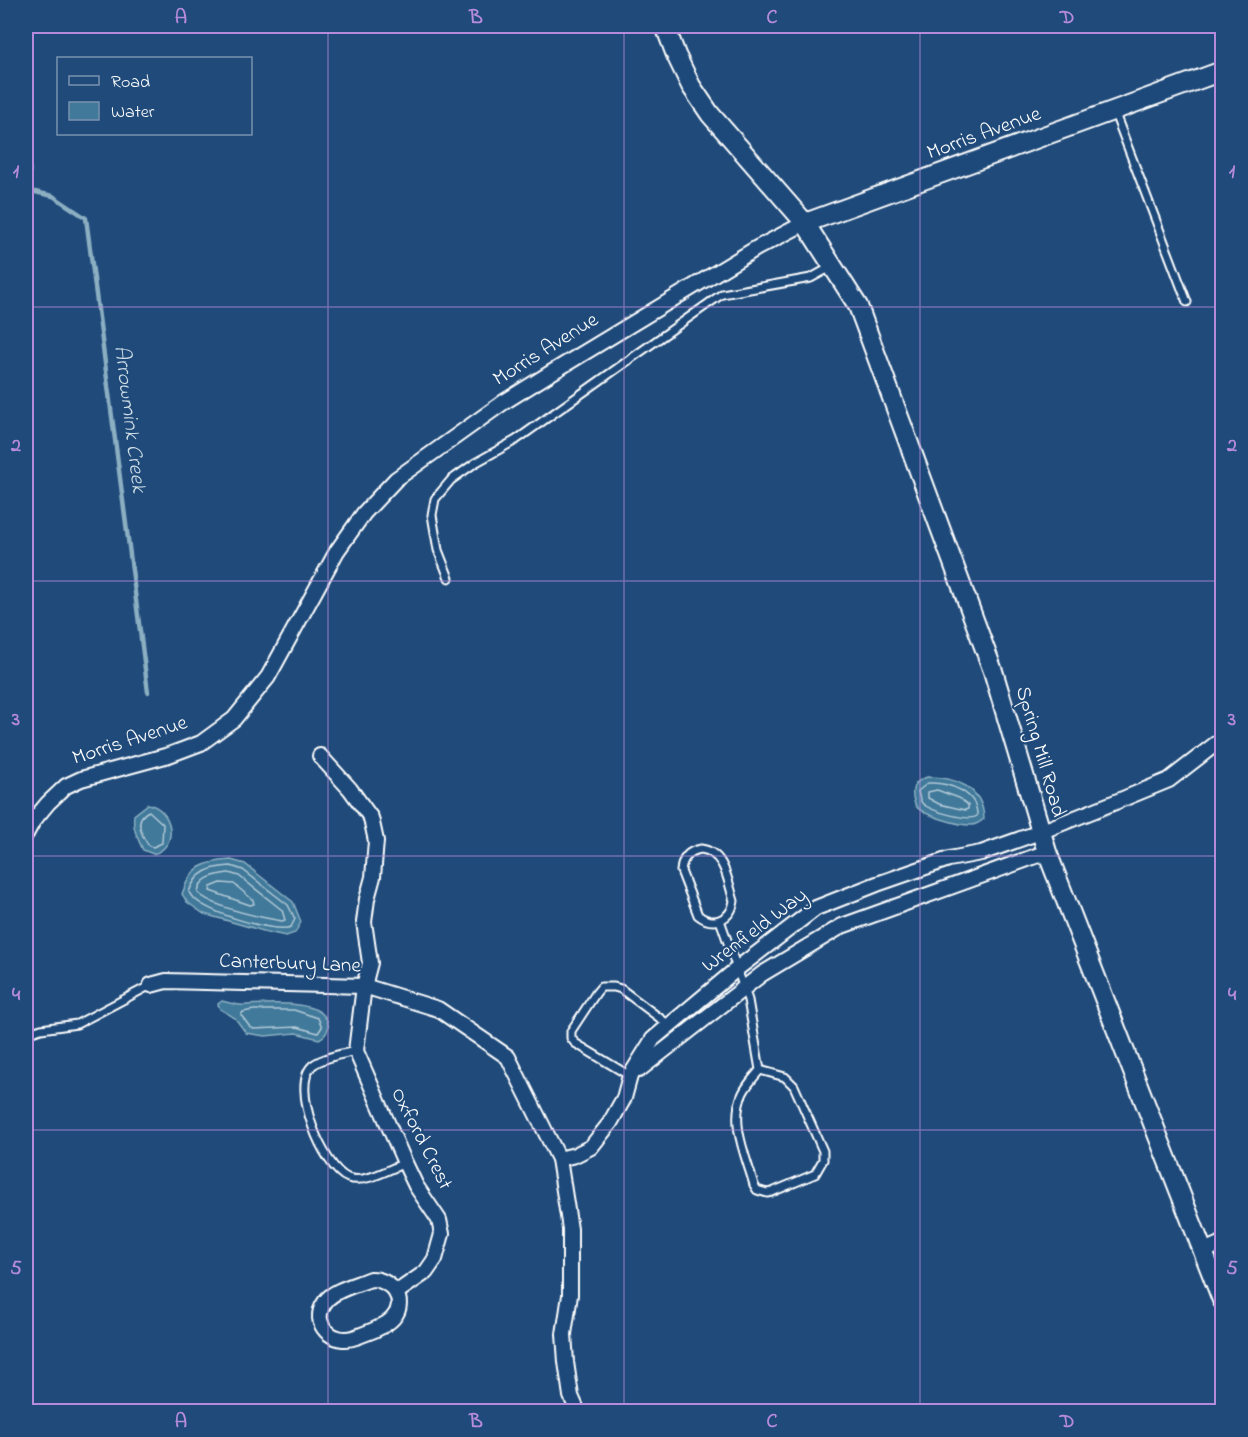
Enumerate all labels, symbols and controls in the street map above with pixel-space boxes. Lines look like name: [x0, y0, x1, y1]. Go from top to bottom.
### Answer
text: A: [175, 4, 187, 33]
text: B: [468, 4, 483, 33]
text: C: [767, 4, 778, 33]
text: D: [1059, 4, 1074, 33]
legend: [57, 57, 252, 135]
text: Road: [111, 70, 150, 96]
street label: Morris Avenue: [923, 99, 1046, 168]
text: Water: [111, 100, 155, 126]
text: 1: [13, 158, 20, 187]
text: 1: [1229, 158, 1236, 187]
street label: Morris Avenue: [488, 305, 605, 394]
water label: Arrowmink Creek: [104, 343, 154, 496]
text: 2: [10, 432, 21, 461]
text: 2: [1226, 432, 1237, 461]
street label: Spring Mill Road: [1005, 683, 1073, 822]
text: 3: [11, 706, 20, 735]
text: 3: [1227, 706, 1236, 735]
street label: Morris Avenue: [69, 708, 192, 774]
street label: Wrenfield Way: [696, 881, 815, 982]
street label: Canterbury Lane: [219, 947, 362, 983]
text: 4: [12, 981, 21, 1010]
text: 4: [1228, 981, 1237, 1010]
street label: Oxford Crest: [382, 1083, 460, 1195]
text: 5: [10, 1255, 22, 1284]
text: 5: [1226, 1255, 1238, 1284]
text: A: [175, 1408, 187, 1437]
text: B: [468, 1408, 483, 1437]
text: C: [767, 1408, 778, 1437]
text: D: [1059, 1408, 1074, 1437]

